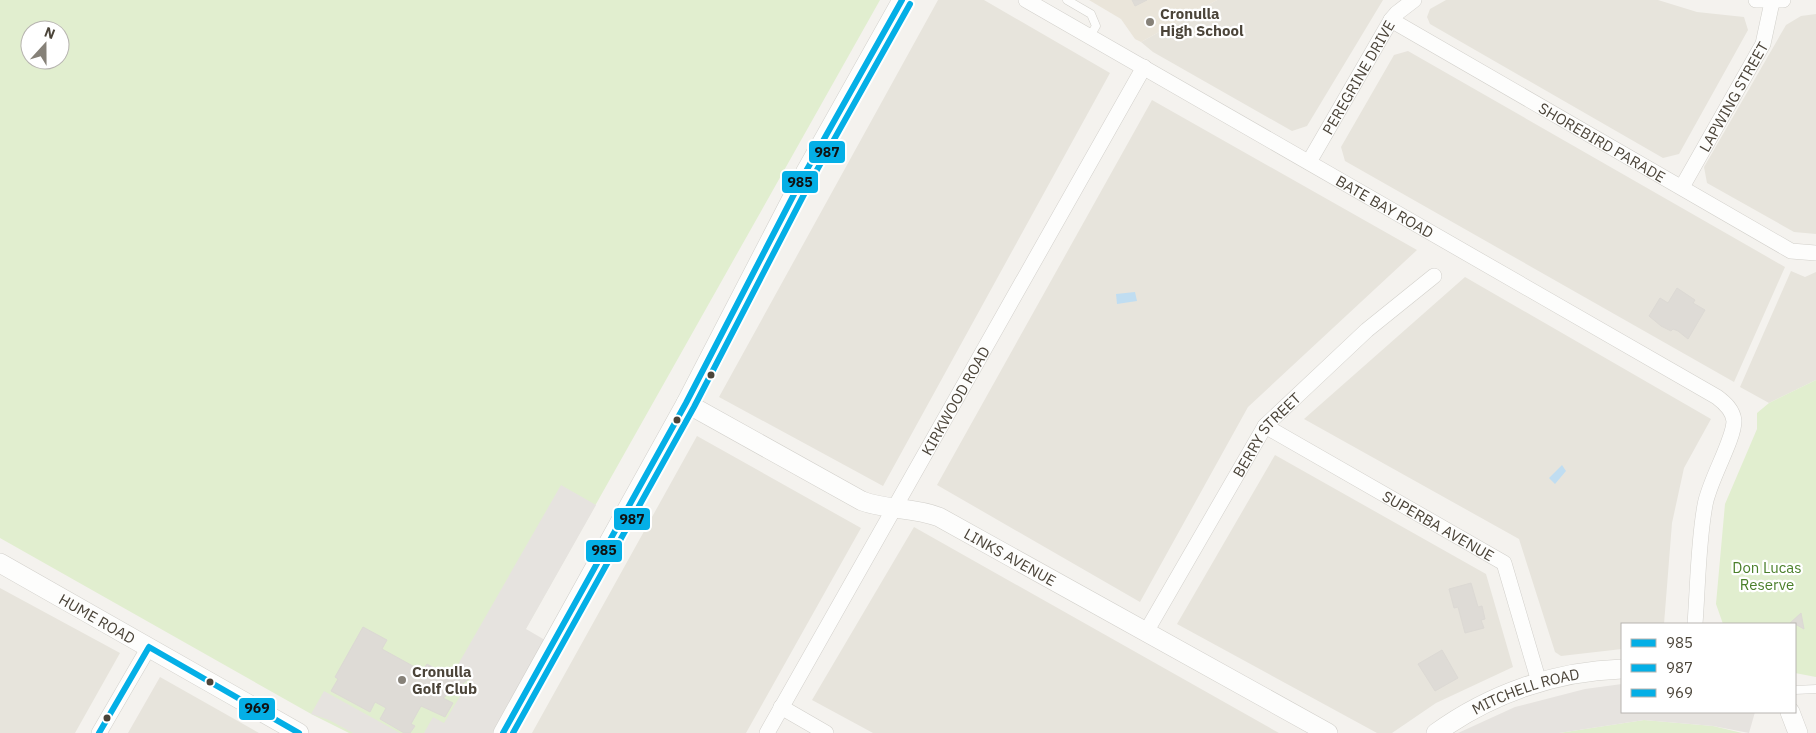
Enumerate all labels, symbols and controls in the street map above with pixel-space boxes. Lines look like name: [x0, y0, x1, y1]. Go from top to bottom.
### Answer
place label: Cronulla High School: [1160, 4, 1244, 40]
marker: Cronulla High School: [1144, 16, 1156, 28]
street label: PEREGRINE DRIVE: [1318, 17, 1398, 138]
north arrow: [20, 20, 70, 70]
text: N: [42, 23, 58, 43]
street label: LAPWING STREET: [1695, 38, 1772, 155]
street label: SHOREBIRD PARADE: [1535, 98, 1669, 186]
line badge: 987: [808, 140, 846, 164]
text: 987: [814, 143, 840, 161]
line badge: 985: [781, 170, 819, 194]
street label: BATE BAY ROAD: [1333, 171, 1437, 242]
text: 985: [787, 173, 813, 191]
street label: KIRKWOOD ROAD: [917, 343, 994, 458]
unlabelled marker: [706, 370, 716, 380]
street label: BERRY STREET: [1228, 388, 1305, 480]
unlabelled marker: [672, 415, 682, 425]
street label: SUPERBA AVENUE: [1379, 486, 1498, 565]
line badge: 987: [613, 507, 651, 531]
text: 987: [619, 510, 645, 528]
street label: LINKS AVENUE: [961, 524, 1060, 590]
line badge: 985: [585, 539, 623, 563]
text: 985: [591, 541, 617, 559]
park label: Don Lucas Reserve: [1732, 558, 1802, 594]
street label: HUME ROAD: [56, 589, 139, 648]
legend: [1621, 623, 1796, 713]
text: 985: [1666, 633, 1693, 652]
text: 987: [1666, 658, 1693, 677]
place label: Cronulla Golf Club: [412, 662, 477, 698]
street label: MITCHELL ROAD: [1468, 664, 1581, 718]
marker: Cronulla Golf Club: [396, 674, 408, 686]
unlabelled marker: [205, 677, 215, 687]
text: 969: [1666, 683, 1693, 702]
line badge: 969: [238, 697, 276, 721]
text: 969: [244, 699, 270, 717]
unlabelled marker: [102, 713, 112, 723]

